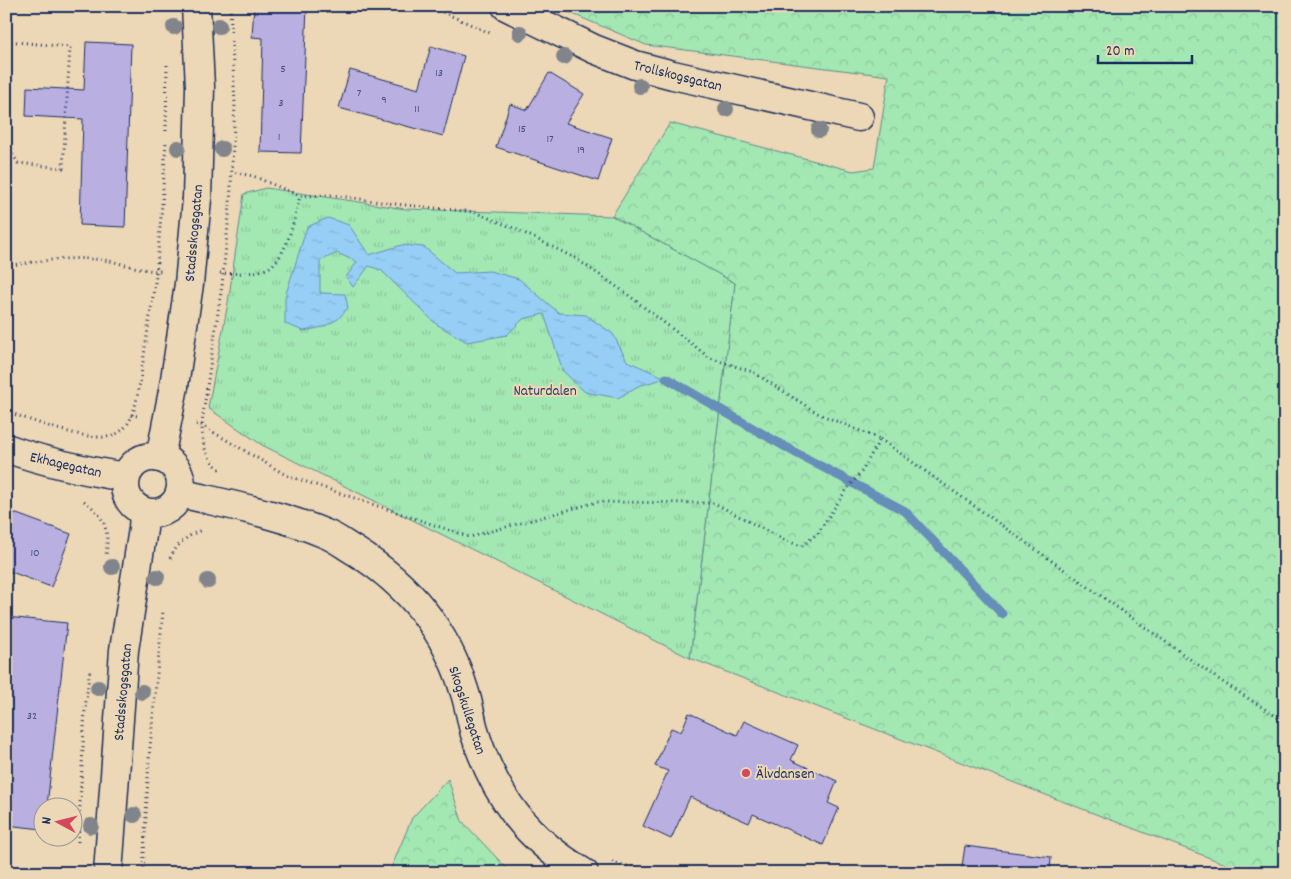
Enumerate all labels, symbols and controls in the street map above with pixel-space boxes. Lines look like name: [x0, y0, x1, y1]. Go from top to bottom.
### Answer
scale bar: [1098, 32, 1192, 64]
text: 20 m: [1106, 41, 1134, 63]
street label: Trollskogsgatan: [631, 55, 724, 99]
house number: 5: [280, 61, 286, 78]
house number: 13: [435, 65, 443, 82]
house number: 7: [357, 85, 362, 102]
house number: 9: [381, 92, 387, 109]
house number: 3: [278, 95, 284, 112]
house number: 11: [414, 101, 420, 118]
house number: 15: [518, 121, 526, 138]
house number: 1: [278, 129, 280, 146]
house number: 17: [546, 131, 554, 148]
house number: 19: [577, 142, 585, 159]
street label: Stadsskogsgatan: [180, 184, 210, 283]
park label: Naturdalen: [513, 381, 577, 403]
street label: Ekhagegatan: [27, 447, 104, 485]
house number: 10: [30, 545, 40, 562]
street label: Stadsskogsgatan: [109, 643, 139, 742]
street label: Skogskullegatan: [441, 664, 491, 758]
house number: 32: [27, 708, 37, 725]
place label: Älvdansen: [756, 764, 814, 786]
marker: Älvdansen: [740, 767, 752, 779]
north arrow: [32, 796, 82, 846]
text: N: [37, 816, 57, 825]

